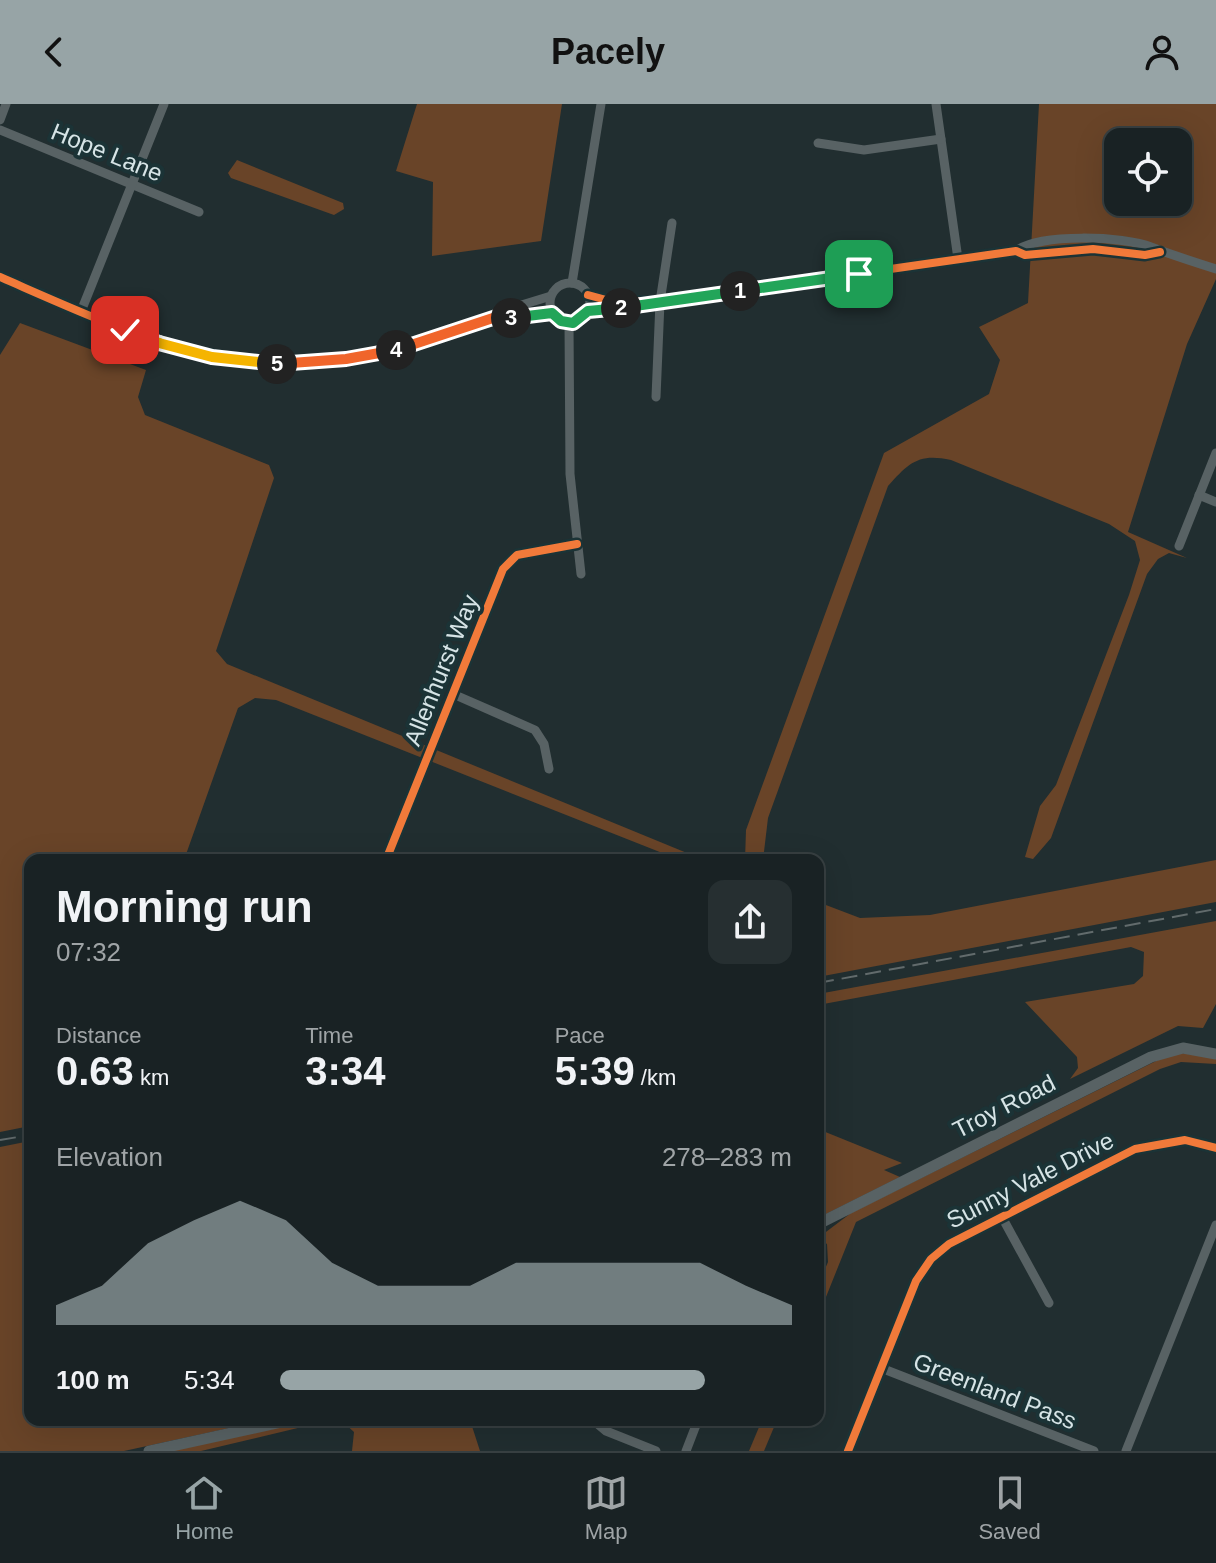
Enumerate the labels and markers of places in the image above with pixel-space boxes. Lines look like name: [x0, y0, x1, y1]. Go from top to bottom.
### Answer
pin: [825, 240, 893, 308]
pin: 1: [720, 271, 760, 311]
pin: 2: [601, 288, 641, 328]
pin: [91, 296, 159, 364]
pin: 3: [491, 298, 531, 338]
pin: 4: [376, 330, 416, 370]
pin: 5: [257, 344, 297, 384]

